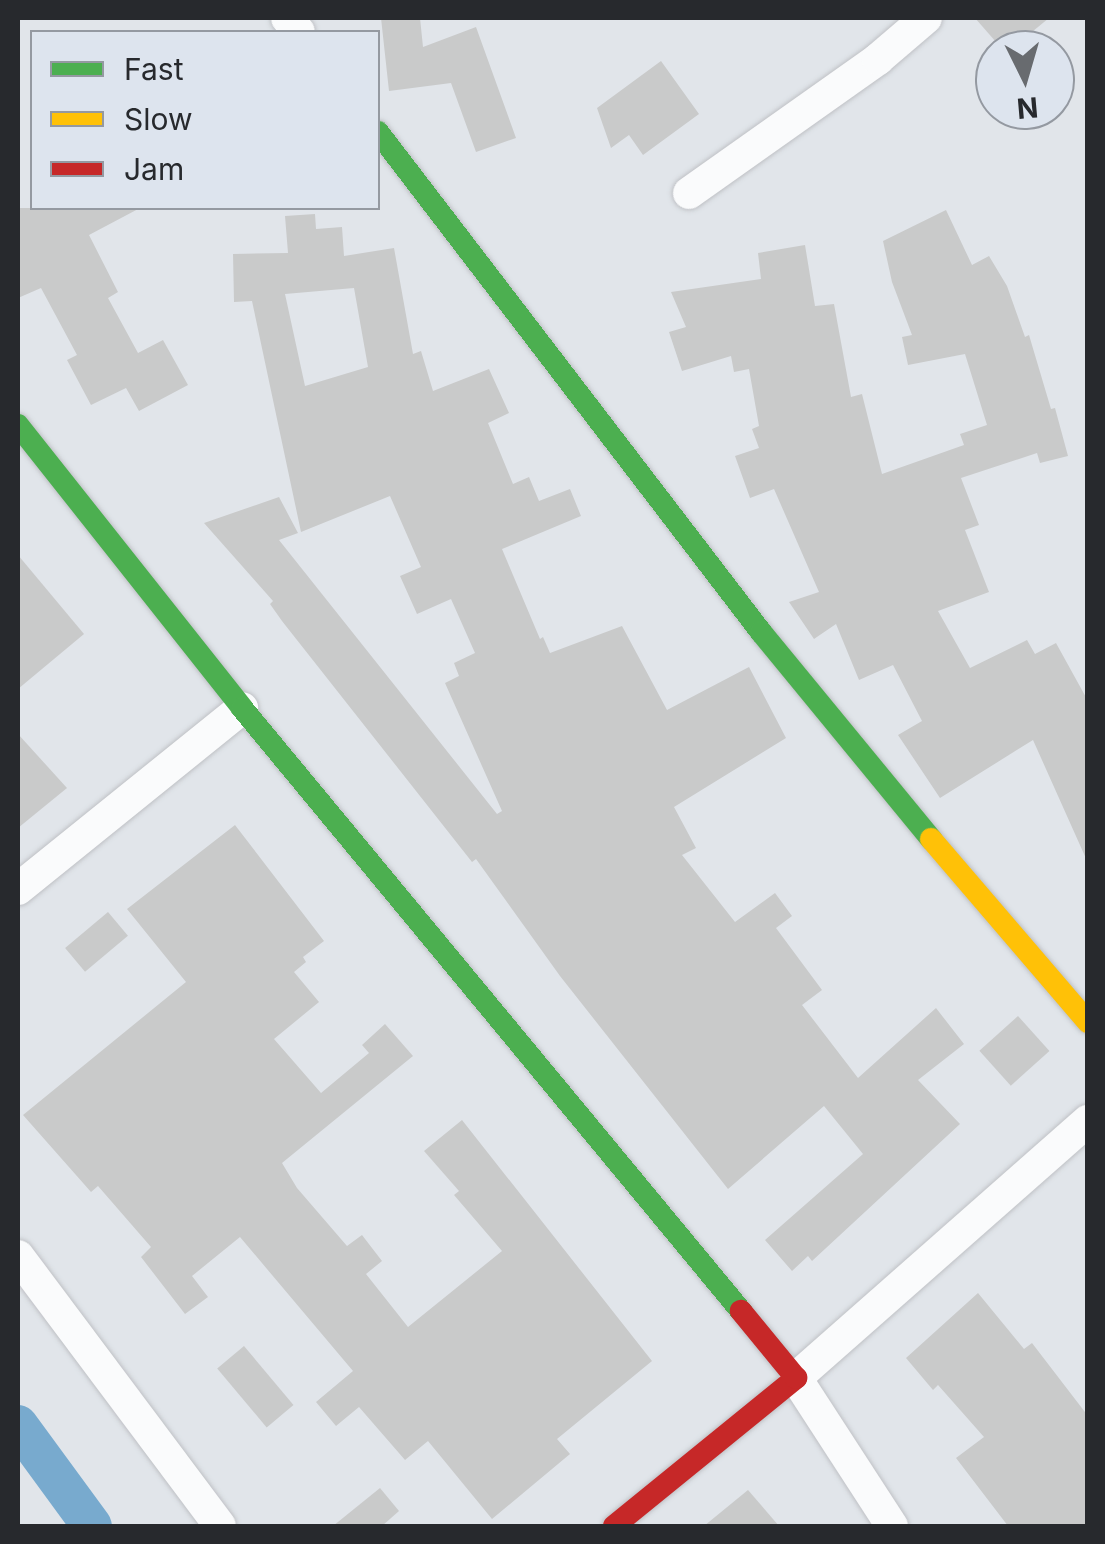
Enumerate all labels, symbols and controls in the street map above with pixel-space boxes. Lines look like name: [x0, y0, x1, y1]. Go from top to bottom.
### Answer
legend: [30, 30, 380, 210]
north arrow: [975, 30, 1075, 130]
text: Fast: [124, 51, 183, 87]
text: N: [1015, 90, 1040, 126]
text: Slow: [124, 101, 193, 137]
text: Jam: [124, 151, 184, 187]

